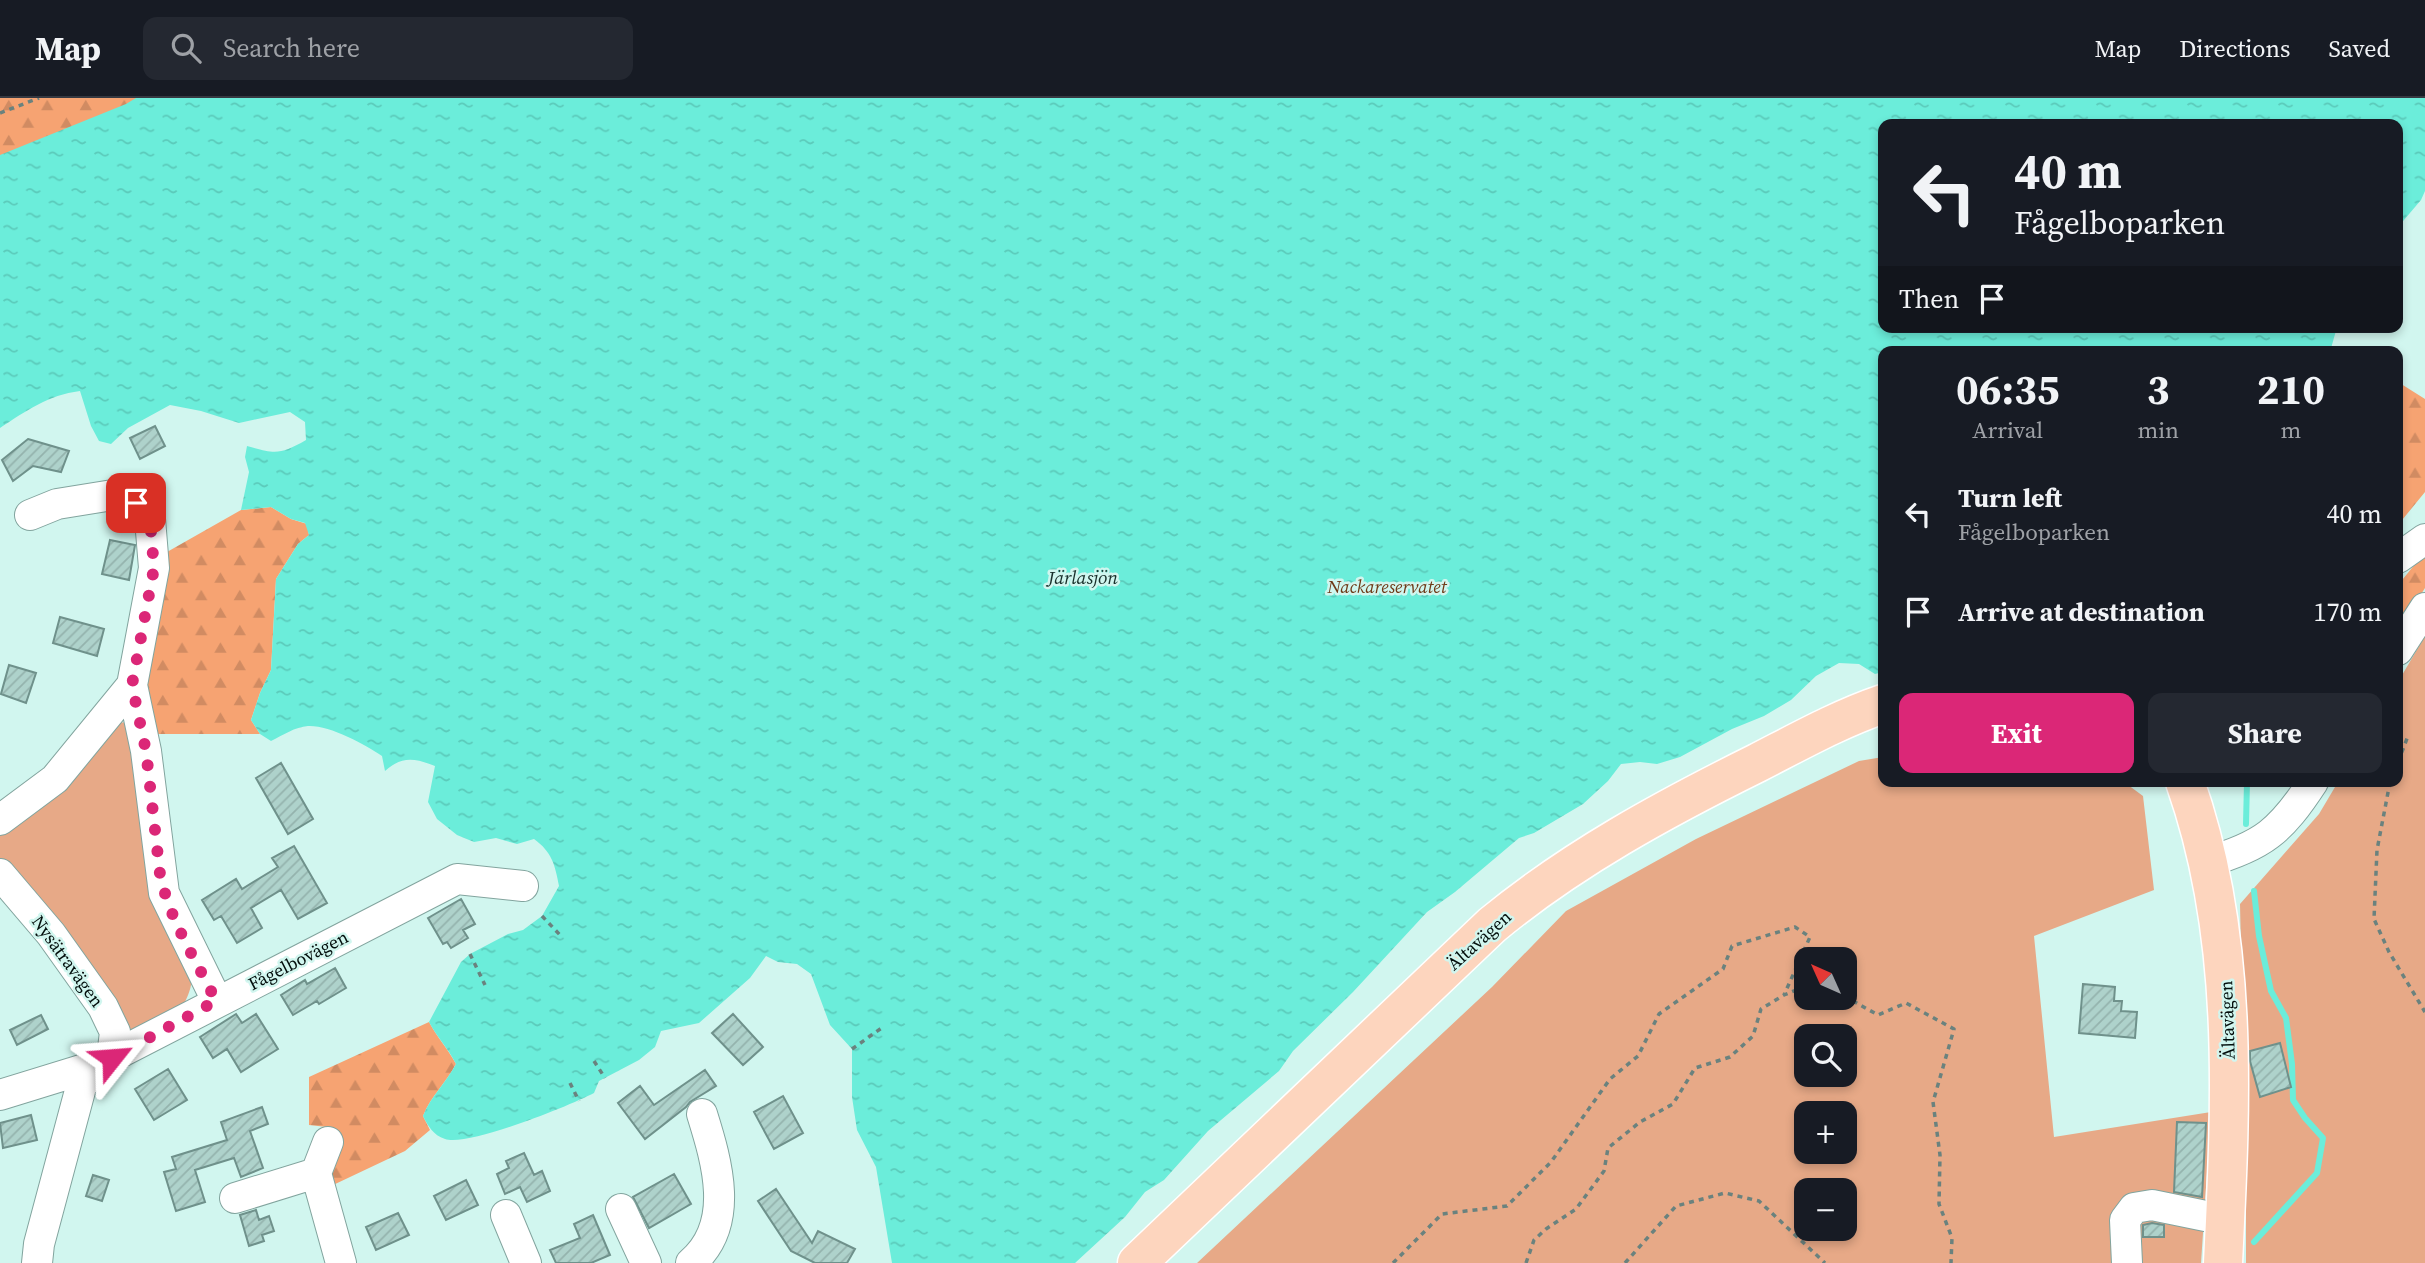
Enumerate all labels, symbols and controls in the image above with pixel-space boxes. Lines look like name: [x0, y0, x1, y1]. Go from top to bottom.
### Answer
search box: [143, 17, 633, 80]
text: Map: [35, 26, 101, 71]
icon: search: [167, 29, 205, 67]
text: Search here: [223, 30, 360, 66]
text: Map: [2094, 32, 2141, 65]
text: Directions: [2179, 32, 2290, 65]
text: Saved: [2328, 32, 2390, 65]
text: 40 m: [2014, 137, 2122, 204]
icon: left: [1899, 147, 1990, 238]
text: Fågelboparken: [2014, 201, 2225, 245]
icon: arrive: [1973, 280, 2011, 318]
text: Then: [1899, 281, 1959, 317]
text: 06:35: [1956, 360, 2060, 418]
text: 3: [2147, 360, 2170, 418]
text: 210: [2257, 360, 2325, 418]
text: Arrival: [1972, 414, 2043, 446]
text: min: [2137, 414, 2179, 446]
text: m: [2281, 414, 2301, 446]
pin: [106, 473, 166, 533]
text: Turn left: [1958, 480, 2062, 516]
icon: arrive: [117, 484, 155, 522]
icon: left: [1899, 495, 1937, 533]
text: 40 m: [2327, 496, 2382, 532]
text: Fågelboparken: [1958, 516, 2110, 548]
water label: Järlasjön: [1045, 564, 1118, 590]
park label: Nackareservatet: [1326, 574, 1448, 599]
icon: arrive: [1899, 593, 1937, 631]
text: Arrive at destination: [1958, 594, 2205, 630]
text: 170 m: [2314, 594, 2382, 630]
button: Exit: [1899, 693, 2134, 773]
button: Share: [2148, 693, 2382, 773]
street label: Ältavägen: [1441, 904, 1517, 976]
street label: Nysätravägen: [26, 910, 110, 1012]
street label: Fågelbovägen: [244, 924, 353, 996]
north arrow: [1794, 947, 1857, 1010]
map controls: [1794, 947, 1857, 1241]
street label: Ältavägen: [2213, 980, 2241, 1060]
position arrow: [75, 1021, 149, 1095]
button: search: [1794, 1024, 1857, 1087]
button: +: [1794, 1101, 1857, 1164]
button: −: [1794, 1178, 1857, 1241]

